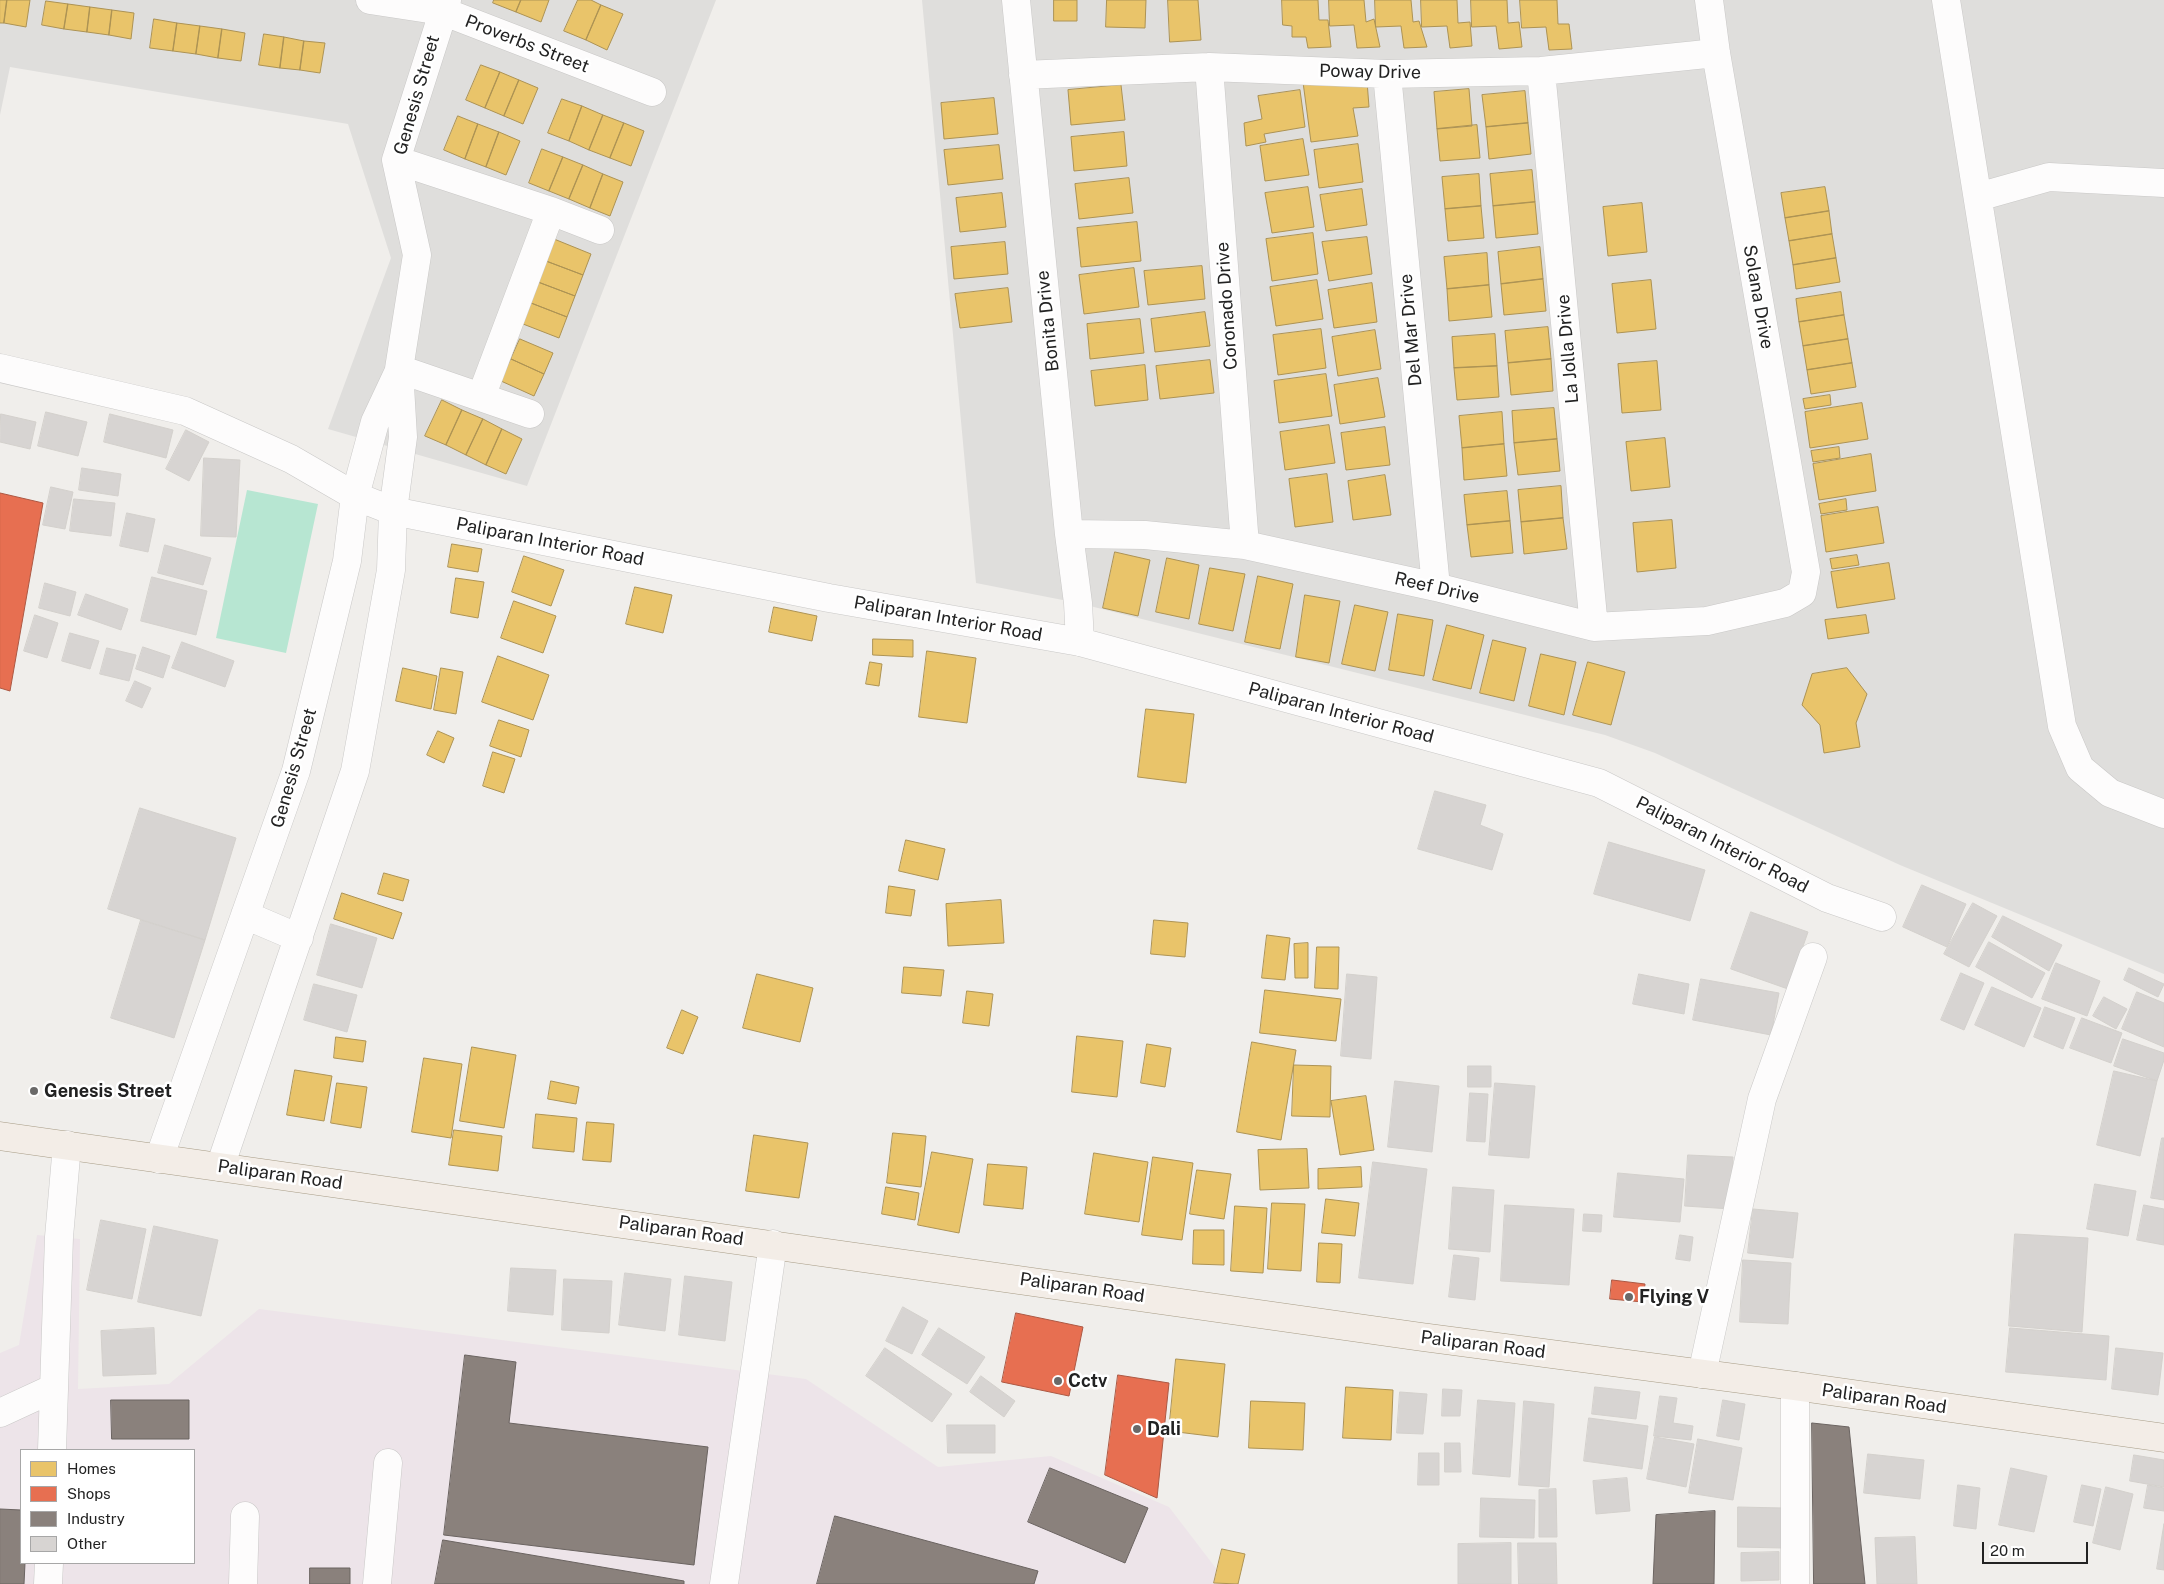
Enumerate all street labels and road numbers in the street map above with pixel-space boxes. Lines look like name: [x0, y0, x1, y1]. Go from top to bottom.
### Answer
street label: Proverbs Street: [462, 10, 592, 78]
street label: Genesis Street: [390, 33, 444, 157]
street label: Poway Drive: [1319, 60, 1421, 84]
street label: Coronado Drive: [1212, 241, 1242, 371]
street label: Solana Drive: [1738, 243, 1778, 351]
street label: Bonita Drive: [1032, 269, 1064, 373]
street label: Del Mar Drive: [1395, 273, 1427, 387]
street label: La Jolla Drive: [1552, 293, 1584, 405]
street label: Paliparan Interior Road: [454, 513, 646, 571]
street label: Reef Drive: [1392, 568, 1482, 608]
street label: Paliparan Interior Road: [852, 592, 1044, 646]
street label: Paliparan Interior Road: [1246, 678, 1436, 748]
street label: Genesis Street: [267, 706, 321, 830]
street label: Paliparan Interior Road: [1632, 792, 1812, 898]
street label: Paliparan Road: [216, 1156, 344, 1194]
street label: Paliparan Road: [617, 1212, 745, 1250]
street label: Paliparan Road: [1018, 1269, 1146, 1307]
street label: Paliparan Road: [1419, 1327, 1547, 1363]
street label: Paliparan Road: [1820, 1380, 1948, 1418]

